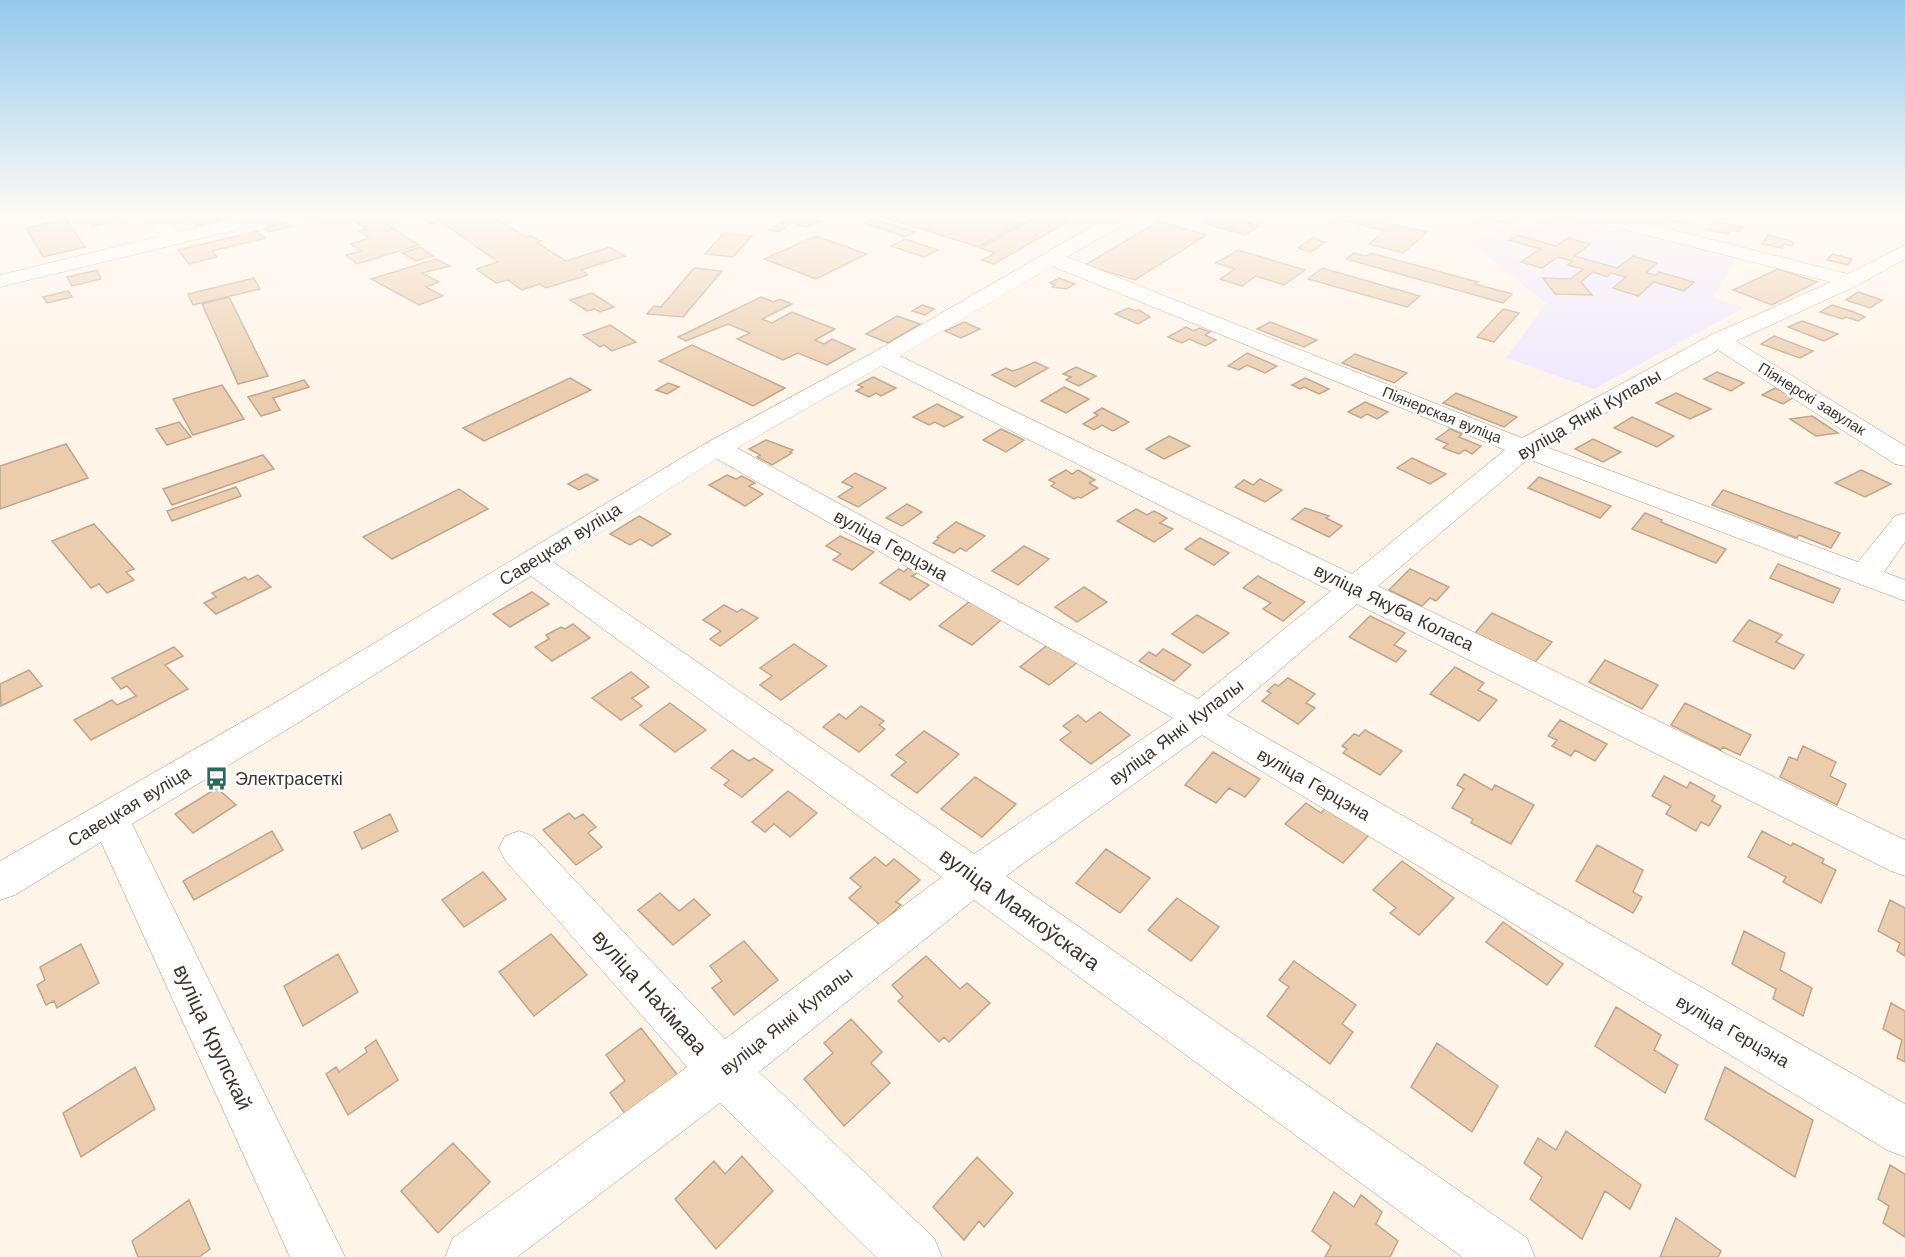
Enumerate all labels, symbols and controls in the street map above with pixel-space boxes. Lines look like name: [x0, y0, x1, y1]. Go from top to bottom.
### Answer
street label: Піянерскі завулак: [1755, 359, 1869, 440]
street label: вуліца Янкі Купалы: [1513, 364, 1665, 464]
street label: Піянерская вуліца: [1380, 383, 1505, 447]
street label: Савецкая вуліца: [495, 498, 626, 590]
street label: вуліца Герцэна: [830, 505, 952, 585]
street label: вуліца Якуба Коласа: [1311, 559, 1478, 655]
street label: вуліца Янкі Купалы: [1105, 675, 1247, 789]
street label: вуліца Герцэна: [1254, 743, 1375, 825]
street label: Савецкая вуліца: [64, 761, 195, 851]
bus stop icon: Электрасеткі: [204, 765, 230, 791]
place label: Электрасеткі: [235, 768, 343, 789]
street label: вуліца Маякоўскага: [935, 843, 1105, 976]
street label: вуліца Нахімава: [587, 924, 713, 1060]
street label: вуліца Крупскай: [168, 960, 258, 1114]
street label: вуліца Янкі Купалы: [716, 963, 856, 1079]
street label: вуліца Герцэна: [1673, 990, 1794, 1072]

